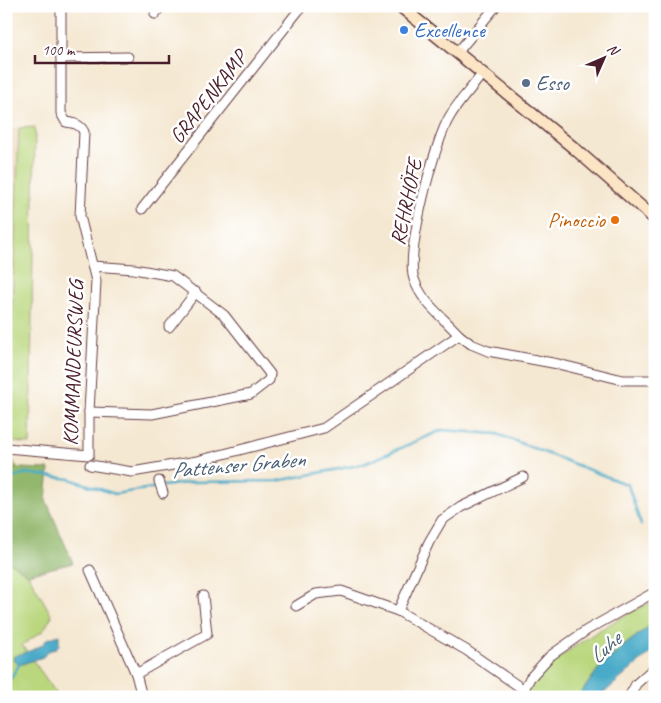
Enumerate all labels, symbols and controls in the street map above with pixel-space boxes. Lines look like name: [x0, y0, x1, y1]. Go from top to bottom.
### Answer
place label: Excellence: [414, 17, 486, 43]
marker: Excellence: [398, 24, 410, 36]
scale bar: [35, 32, 169, 64]
north arrow: [578, 32, 628, 82]
text: N: [604, 40, 624, 60]
text: 100 m: [42, 41, 76, 60]
street label: GRAPENKAMP: [164, 43, 254, 148]
place label: Esso: [536, 70, 570, 96]
marker: Esso: [520, 77, 532, 89]
street label: REHRHÖFE: [384, 154, 428, 247]
place label: Pinoccio: [548, 207, 607, 233]
marker: Pinoccio: [609, 214, 621, 226]
street label: KOMMANDEURSWEG: [57, 277, 89, 446]
water label: Pattenser Graben: [170, 445, 308, 485]
water label: Luhe: [583, 624, 630, 670]

